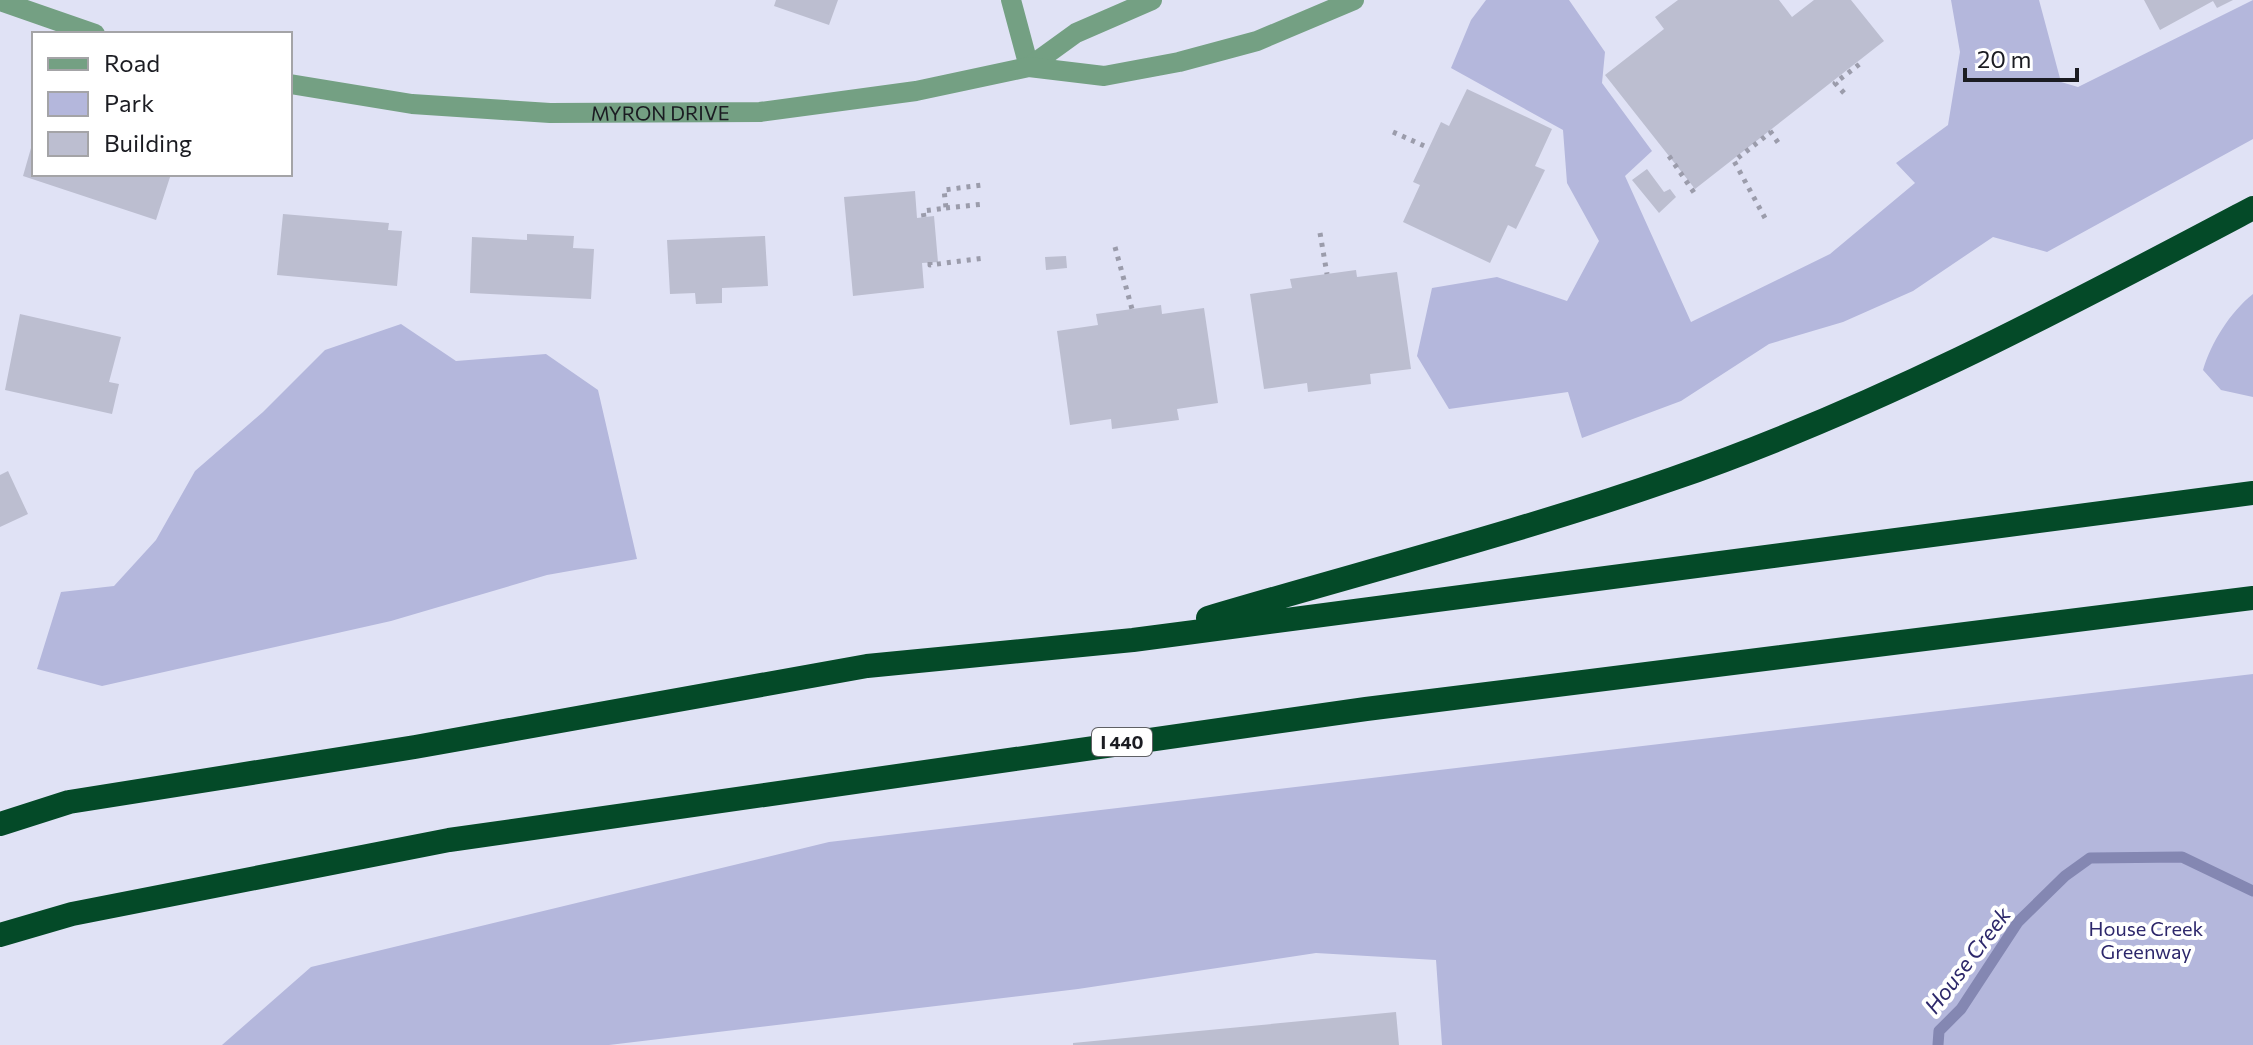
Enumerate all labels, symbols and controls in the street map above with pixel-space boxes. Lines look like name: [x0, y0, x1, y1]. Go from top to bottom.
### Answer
legend: [32, 32, 292, 176]
scale bar: [1965, 32, 2077, 82]
text: 20 m: [1977, 44, 2031, 73]
text: Road: [104, 48, 160, 77]
text: Park: [104, 88, 154, 117]
street label: MYRON DRIVE: [591, 100, 730, 125]
text: Building: [104, 128, 192, 157]
road number: I 440: [1092, 728, 1152, 756]
water label: House Creek: [1918, 901, 2016, 1019]
park label: House Creek Greenway: [2089, 916, 2204, 963]

